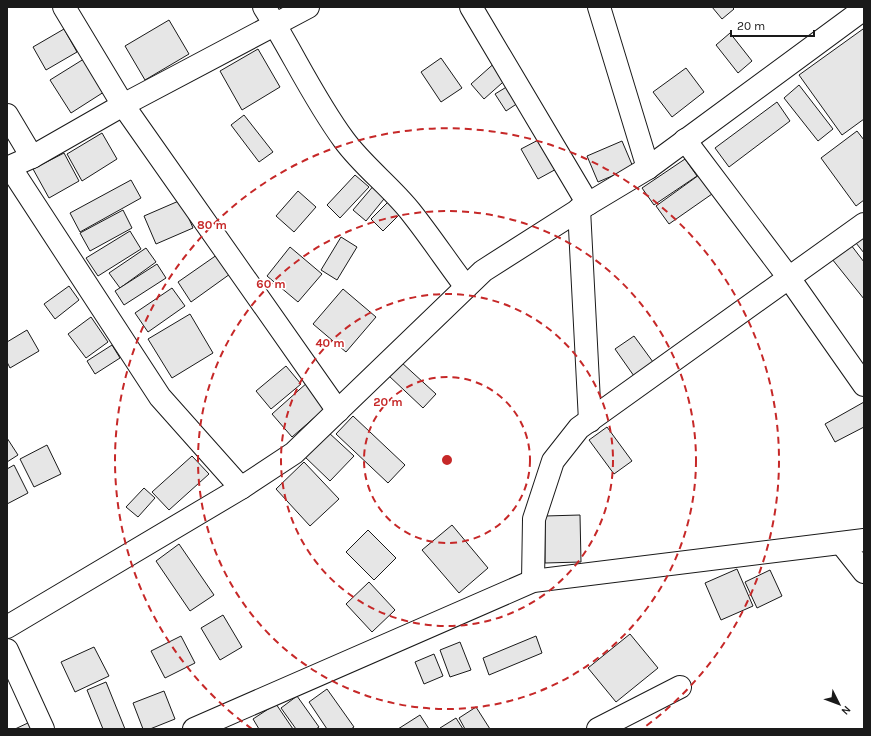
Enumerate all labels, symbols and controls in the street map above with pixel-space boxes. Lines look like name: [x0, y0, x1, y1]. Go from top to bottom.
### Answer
scale bar: [731, 12, 814, 38]
text: 20 m: [737, 19, 765, 33]
text: 80 m: [197, 218, 227, 232]
text: 60 m: [256, 277, 286, 291]
text: 40 m: [315, 336, 345, 350]
text: 20 m: [373, 395, 403, 409]
centre of rings: [440, 453, 454, 467]
north arrow: [819, 684, 859, 724]
text: N: [839, 703, 854, 718]

